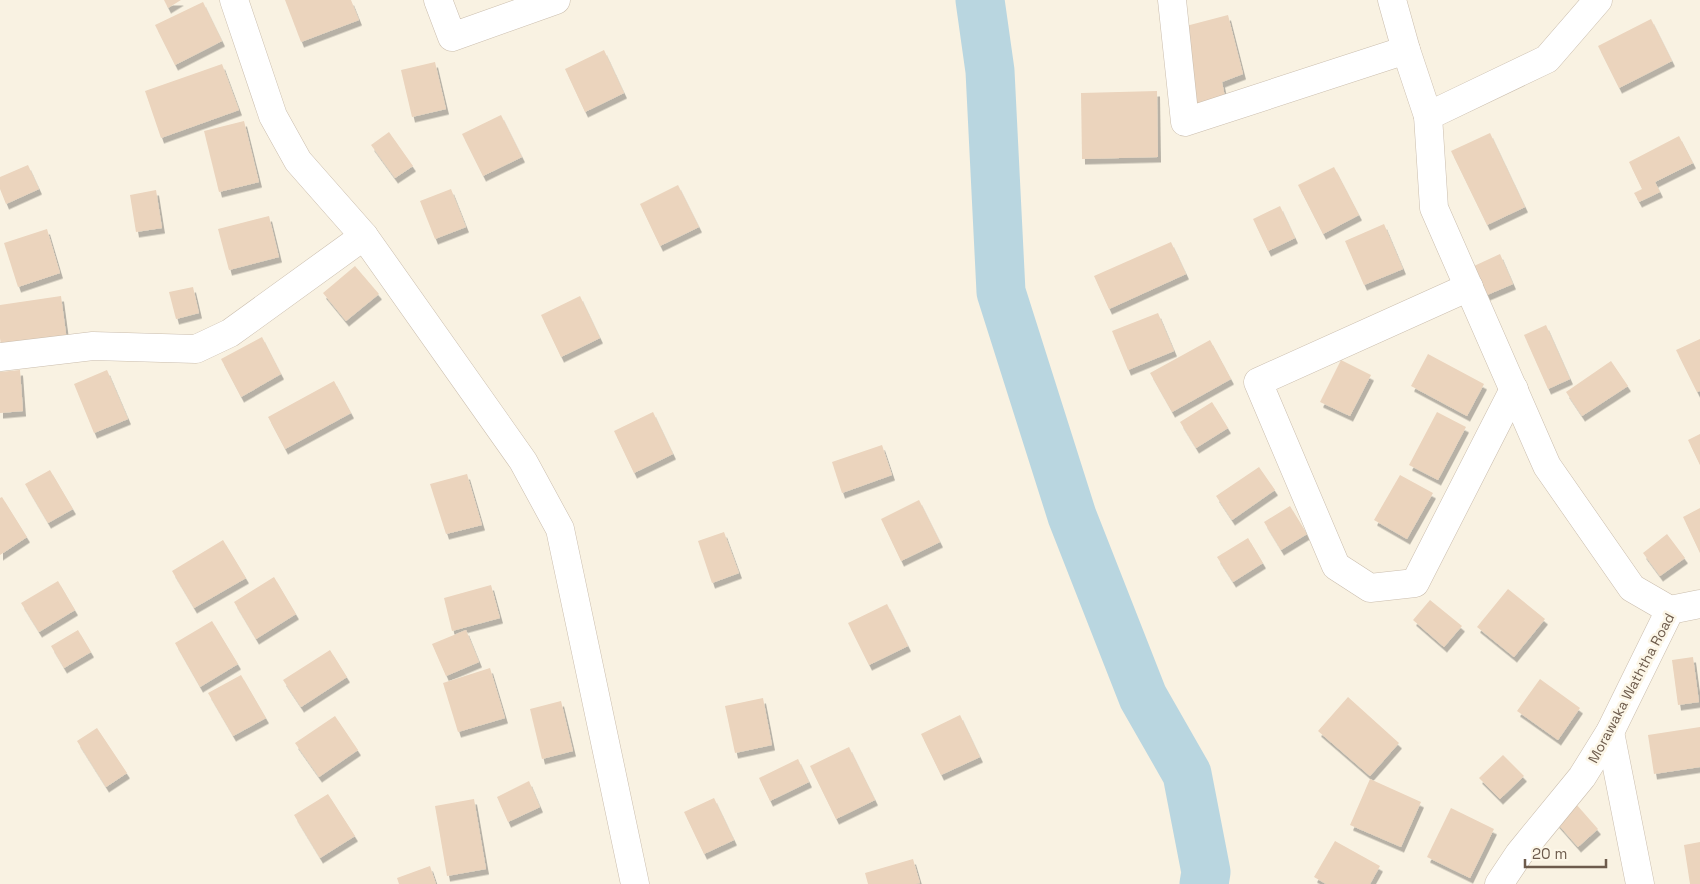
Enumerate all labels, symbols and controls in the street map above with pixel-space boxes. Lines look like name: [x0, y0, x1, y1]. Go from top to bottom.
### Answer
street label: Morawaka Waththa Road: [1584, 610, 1678, 766]
scale bar: [1525, 836, 1606, 868]
text: 20 m: [1532, 844, 1567, 863]

